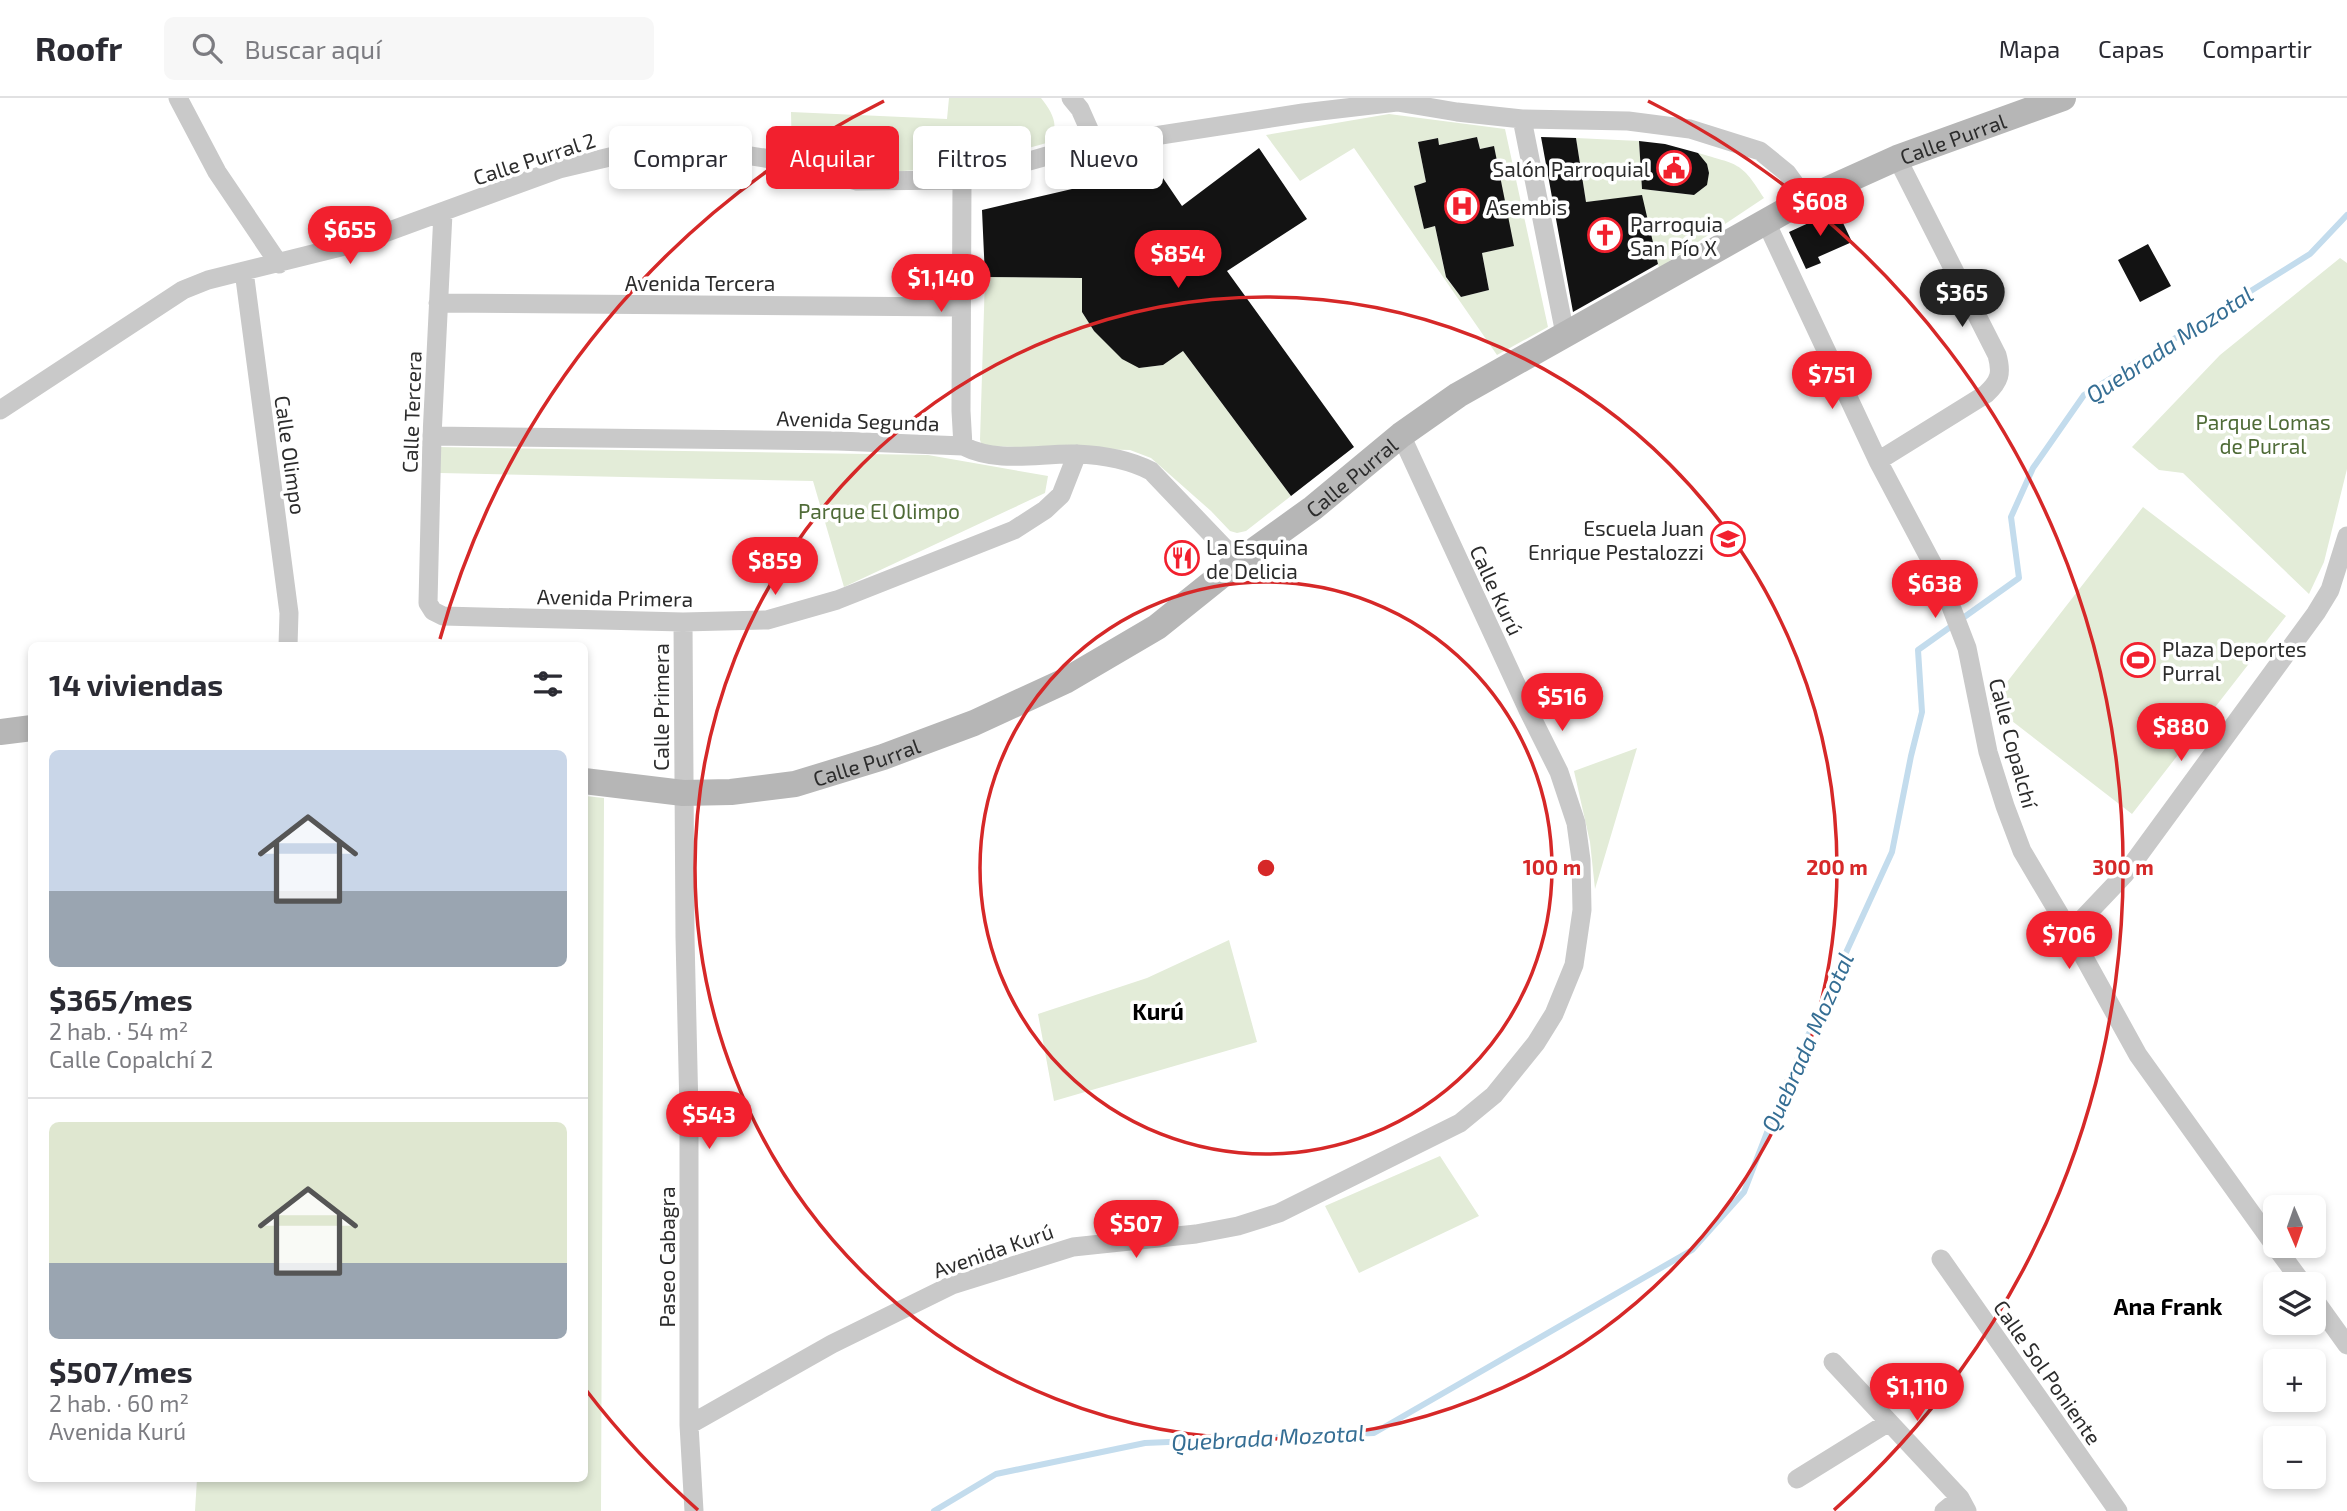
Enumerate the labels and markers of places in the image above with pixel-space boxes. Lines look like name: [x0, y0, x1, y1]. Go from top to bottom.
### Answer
public building icon: Salón Parroquial: [1655, 149, 1693, 187]
place label: Salón Parroquial: [1492, 156, 1651, 181]
pin: $608: [1779, 178, 1861, 238]
hospital icon: Asembis: [1443, 187, 1481, 225]
place label: Asembis: [1486, 194, 1567, 219]
pin: $655: [309, 206, 391, 266]
place label: Parroquia San Pío X: [1630, 211, 1723, 260]
church icon: Parroquia San Pío X: [1586, 216, 1624, 254]
pin: $854: [1137, 230, 1219, 290]
pin: $1,140: [884, 254, 998, 314]
pin: $365: [1921, 270, 2003, 329]
pin: $751: [1791, 352, 1873, 411]
place label: Escuela Juan Enrique Pestalozzi: [1528, 515, 1704, 564]
school or university icon: Escuela Juan Enrique Pestalozzi: [1709, 520, 1747, 558]
place label: La Esquina de Delicia: [1206, 534, 1308, 583]
pin: $859: [734, 538, 816, 597]
restaurant icon: La Esquina de Delicia: [1163, 539, 1201, 577]
pin: $638: [1894, 560, 1976, 620]
place label: Plaza Deportes Purral: [2162, 636, 2307, 685]
sports icon: Plaza Deportes Purral: [2119, 641, 2157, 679]
pin: $516: [1521, 674, 1603, 733]
pin: $880: [2140, 704, 2222, 763]
centre of rings: [1254, 856, 1278, 880]
pin: $706: [2028, 912, 2110, 971]
pin: $543: [668, 1091, 750, 1151]
pin: $507: [1095, 1200, 1177, 1260]
pin: $1,110: [1860, 1364, 1974, 1423]

